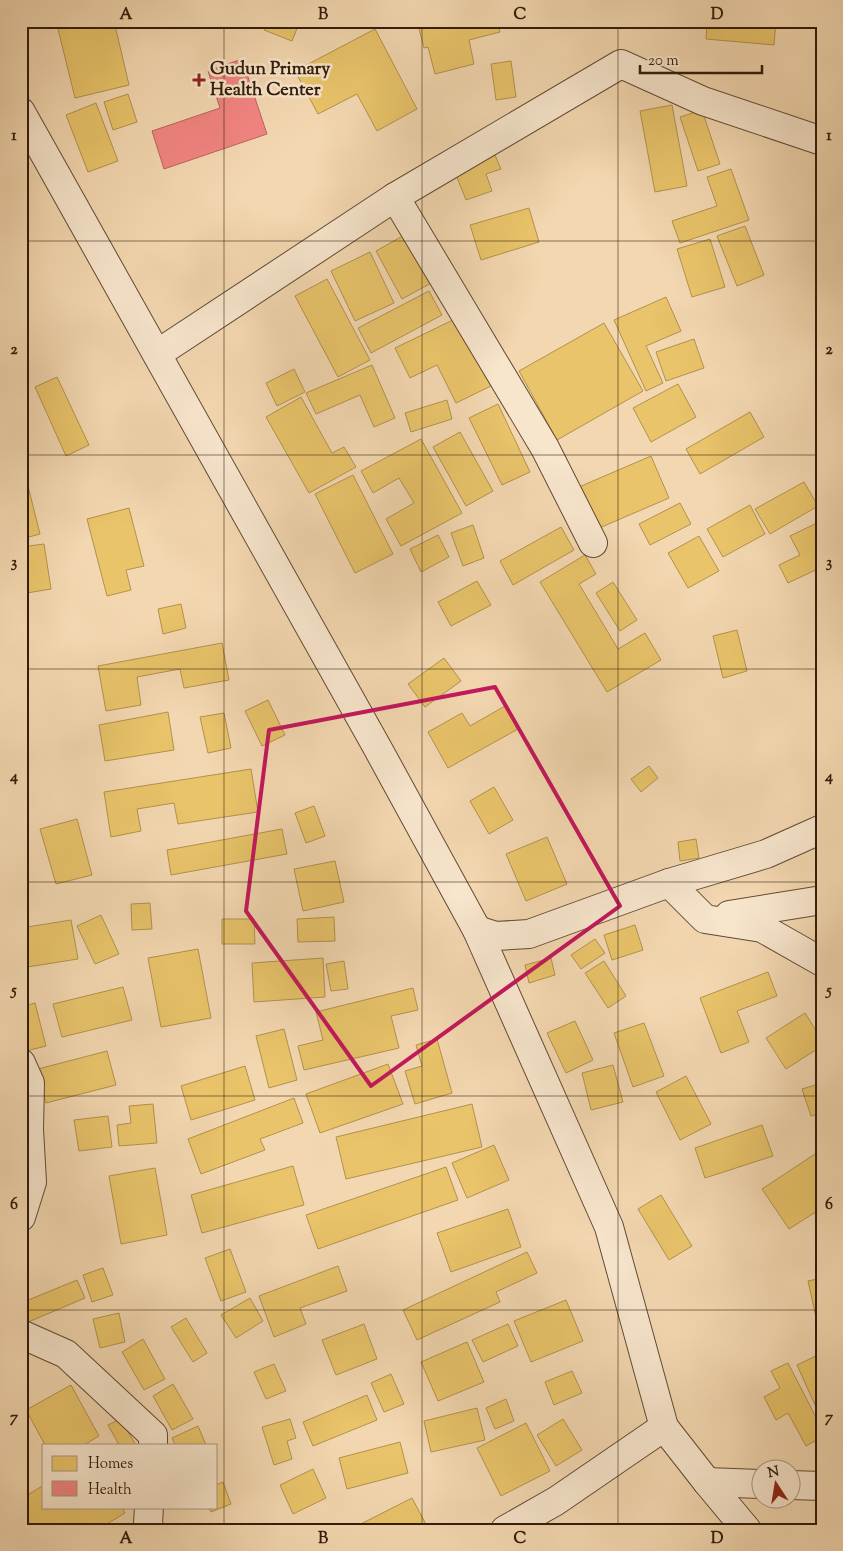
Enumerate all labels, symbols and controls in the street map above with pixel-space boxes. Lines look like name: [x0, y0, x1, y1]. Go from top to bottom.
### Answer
text: A: [120, 4, 133, 27]
text: B: [318, 4, 328, 27]
text: C: [514, 4, 527, 27]
text: D: [711, 4, 724, 27]
scale bar: [640, 42, 763, 74]
text: 20 m: [648, 51, 679, 72]
place label: Gudun Primary Health Center: [210, 57, 330, 104]
marker: Gudun Primary Health Center: [192, 73, 206, 87]
text: 1: [11, 125, 17, 148]
text: 1: [826, 125, 832, 148]
text: 2: [10, 339, 18, 362]
text: 2: [825, 339, 833, 362]
text: 3: [11, 552, 18, 575]
text: 3: [826, 552, 833, 575]
text: 4: [9, 766, 18, 789]
text: 4: [824, 766, 833, 789]
text: 5: [9, 980, 17, 1003]
text: 5: [824, 980, 832, 1003]
text: 6: [10, 1194, 18, 1217]
text: 6: [825, 1194, 833, 1217]
text: 7: [10, 1407, 19, 1430]
text: 7: [825, 1407, 834, 1430]
legend: [42, 1444, 218, 1508]
text: Homes: [88, 1454, 133, 1475]
north arrow: [750, 1458, 800, 1508]
text: N: [766, 1462, 781, 1484]
text: Health: [88, 1480, 132, 1501]
text: A: [120, 1528, 133, 1551]
text: B: [318, 1528, 328, 1551]
text: C: [514, 1528, 527, 1551]
text: D: [711, 1528, 724, 1551]

